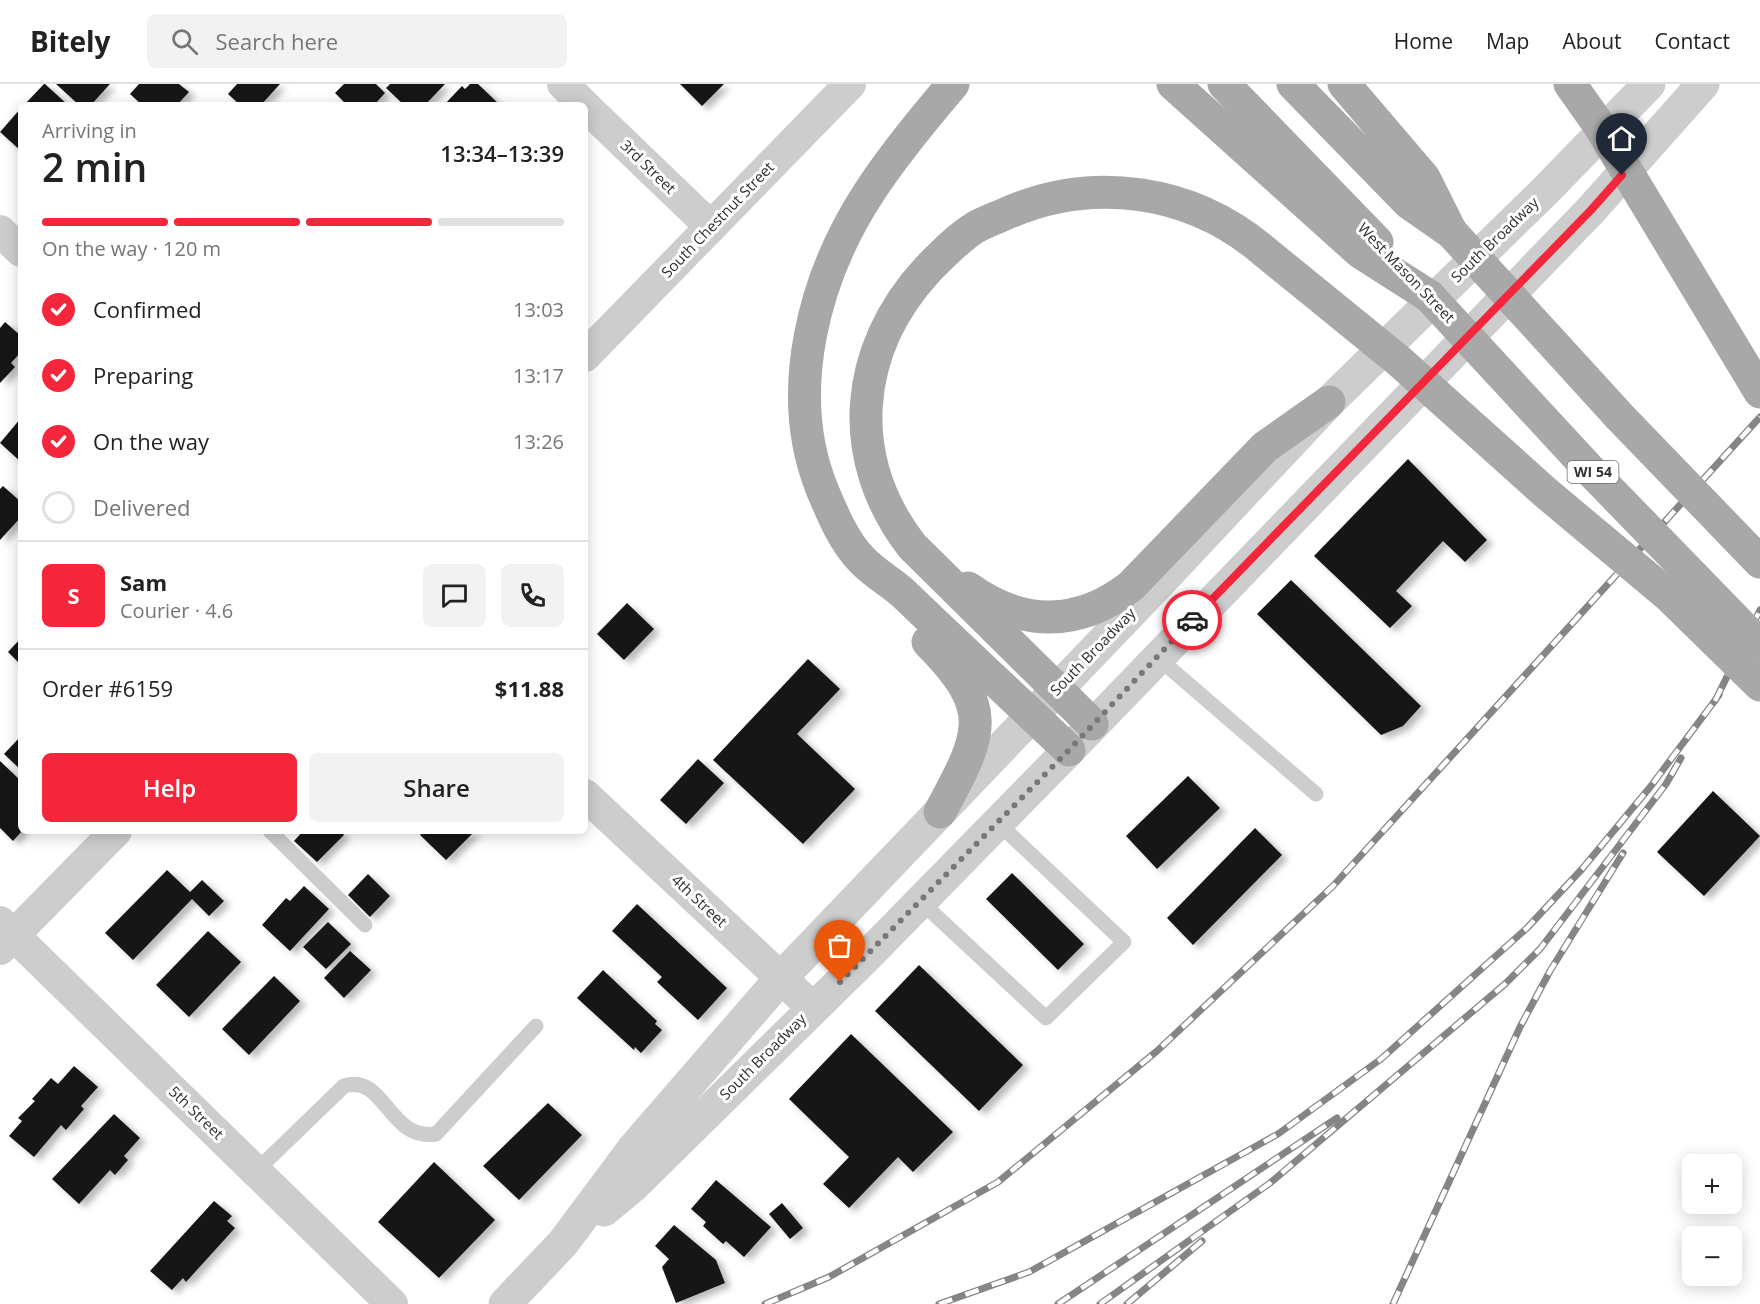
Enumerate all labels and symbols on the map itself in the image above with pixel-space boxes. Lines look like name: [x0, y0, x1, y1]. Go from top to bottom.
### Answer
pin: [1596, 113, 1647, 175]
street label: 3rd Street: [617, 135, 681, 198]
street label: South Chestnut Street: [657, 157, 778, 282]
street label: South Broadway: [1446, 192, 1543, 286]
street label: West Mason Street: [1354, 218, 1460, 327]
road number: WI 54: [1568, 461, 1618, 483]
courier: [1162, 590, 1222, 650]
street label: South Broadway: [1045, 603, 1140, 700]
street label: 4th Street: [668, 869, 732, 931]
pin: [814, 920, 865, 982]
street label: South Broadway: [715, 1008, 810, 1104]
street label: 5th Street: [165, 1081, 228, 1143]

